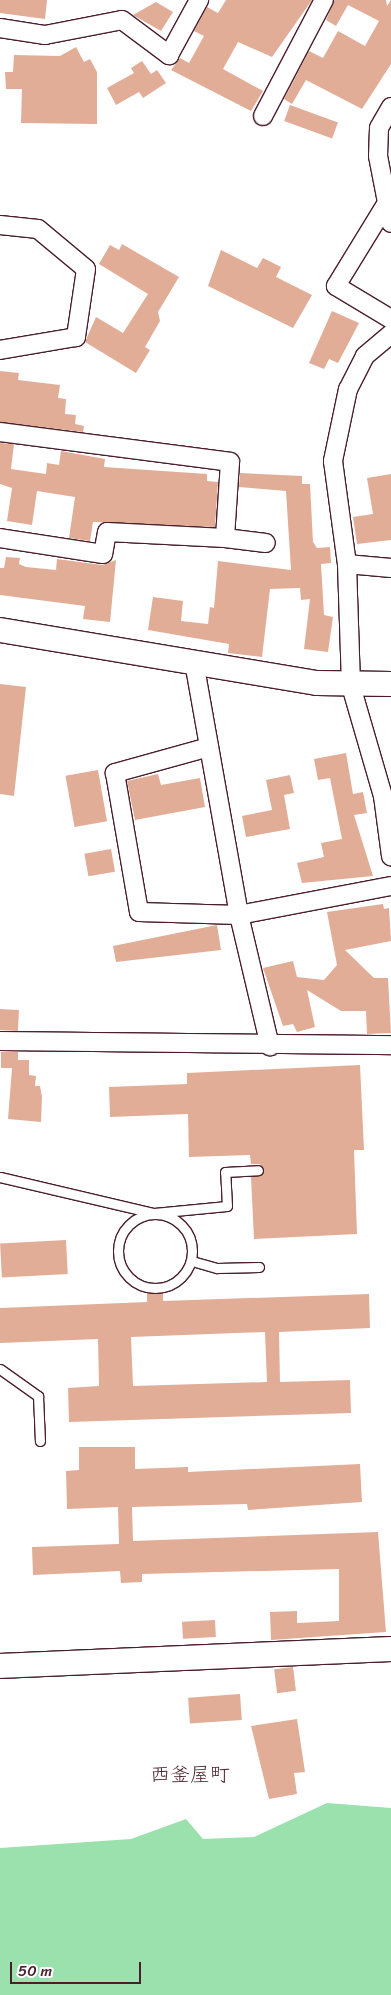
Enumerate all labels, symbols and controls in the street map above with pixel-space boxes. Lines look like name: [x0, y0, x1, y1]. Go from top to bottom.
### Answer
district label: 西釜屋町: [150, 1762, 230, 1786]
scale bar: [12, 1952, 144, 1984]
text: 50 m: [18, 1958, 52, 1984]

